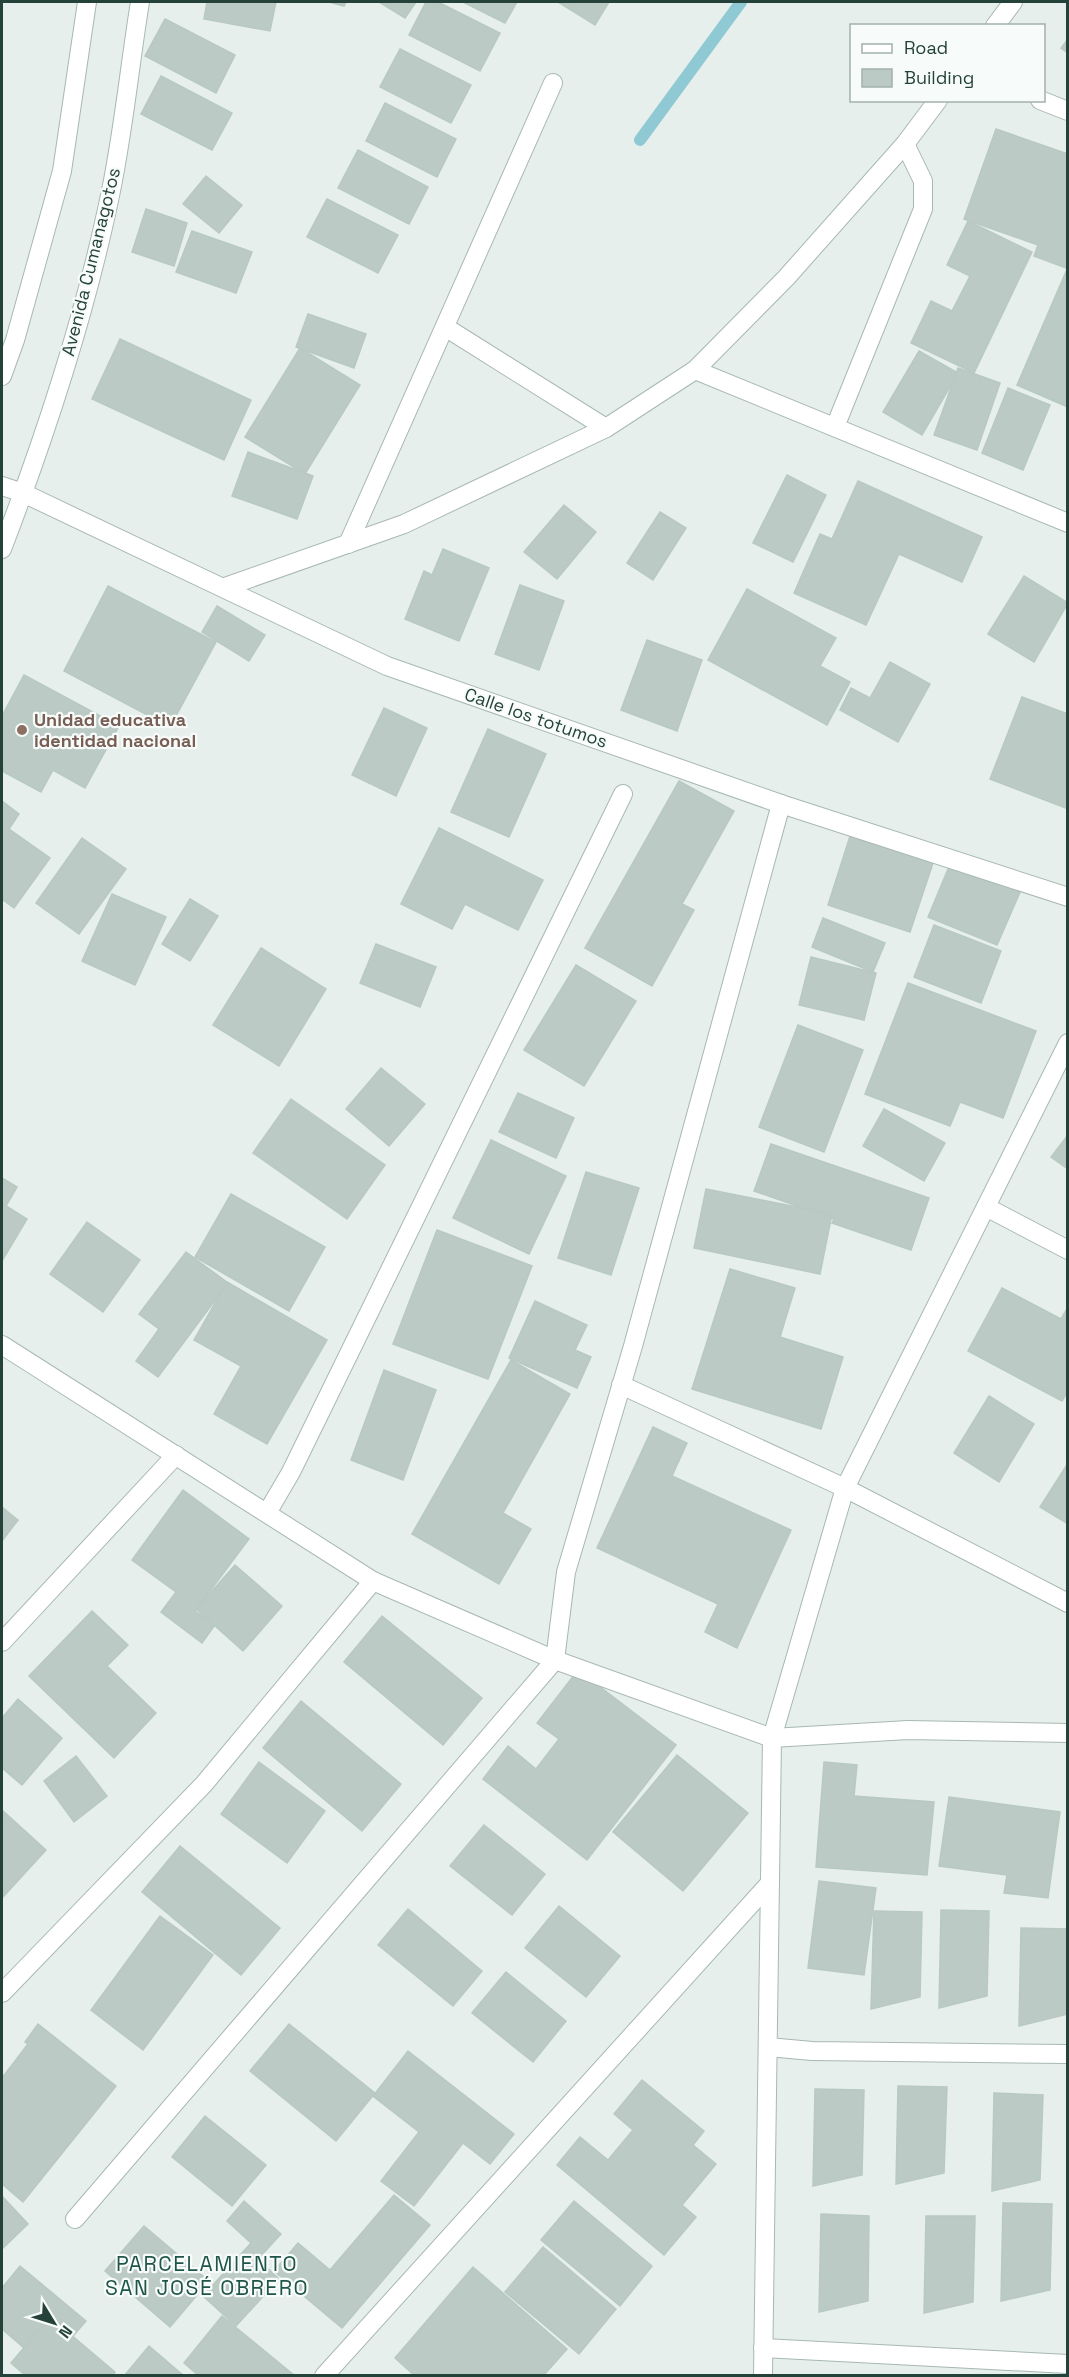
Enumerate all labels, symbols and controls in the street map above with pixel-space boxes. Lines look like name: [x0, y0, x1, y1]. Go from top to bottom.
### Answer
legend: [850, 24, 1045, 102]
text: Road: [904, 36, 948, 59]
text: Building: [904, 66, 974, 89]
street label: Avenida Cumanagotos: [56, 165, 125, 359]
street label: Calle los totumos: [462, 682, 611, 753]
place label: Unidad educativa identidad nacional: [34, 708, 196, 752]
marker: Unidad educativa identidad nacional: [15, 723, 29, 737]
district label: PARCELAMIENTO SAN JOSÉ OBRERO: [105, 2250, 309, 2301]
north arrow: [24, 2293, 84, 2353]
text: N: [54, 2321, 77, 2343]

